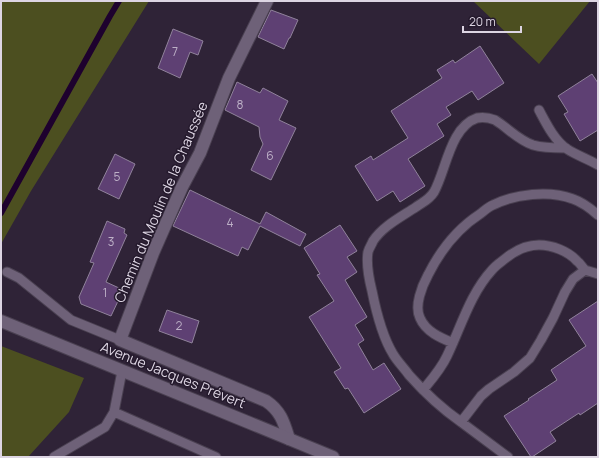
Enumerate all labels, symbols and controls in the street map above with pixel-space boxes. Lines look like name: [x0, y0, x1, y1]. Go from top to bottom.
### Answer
scale bar: [463, 8, 521, 34]
text: 20 m: [469, 13, 496, 30]
house number: 7: [172, 43, 178, 60]
house number: 8: [237, 96, 244, 113]
street label: Chemin du Moulin de la Chaussée: [109, 98, 212, 305]
house number: 6: [266, 147, 274, 164]
house number: 5: [114, 168, 121, 185]
house number: 4: [226, 214, 234, 231]
house number: 3: [108, 233, 114, 250]
house number: 1: [103, 284, 107, 301]
house number: 2: [176, 317, 183, 334]
street label: Avenue Jacques Prévert: [98, 337, 249, 412]

